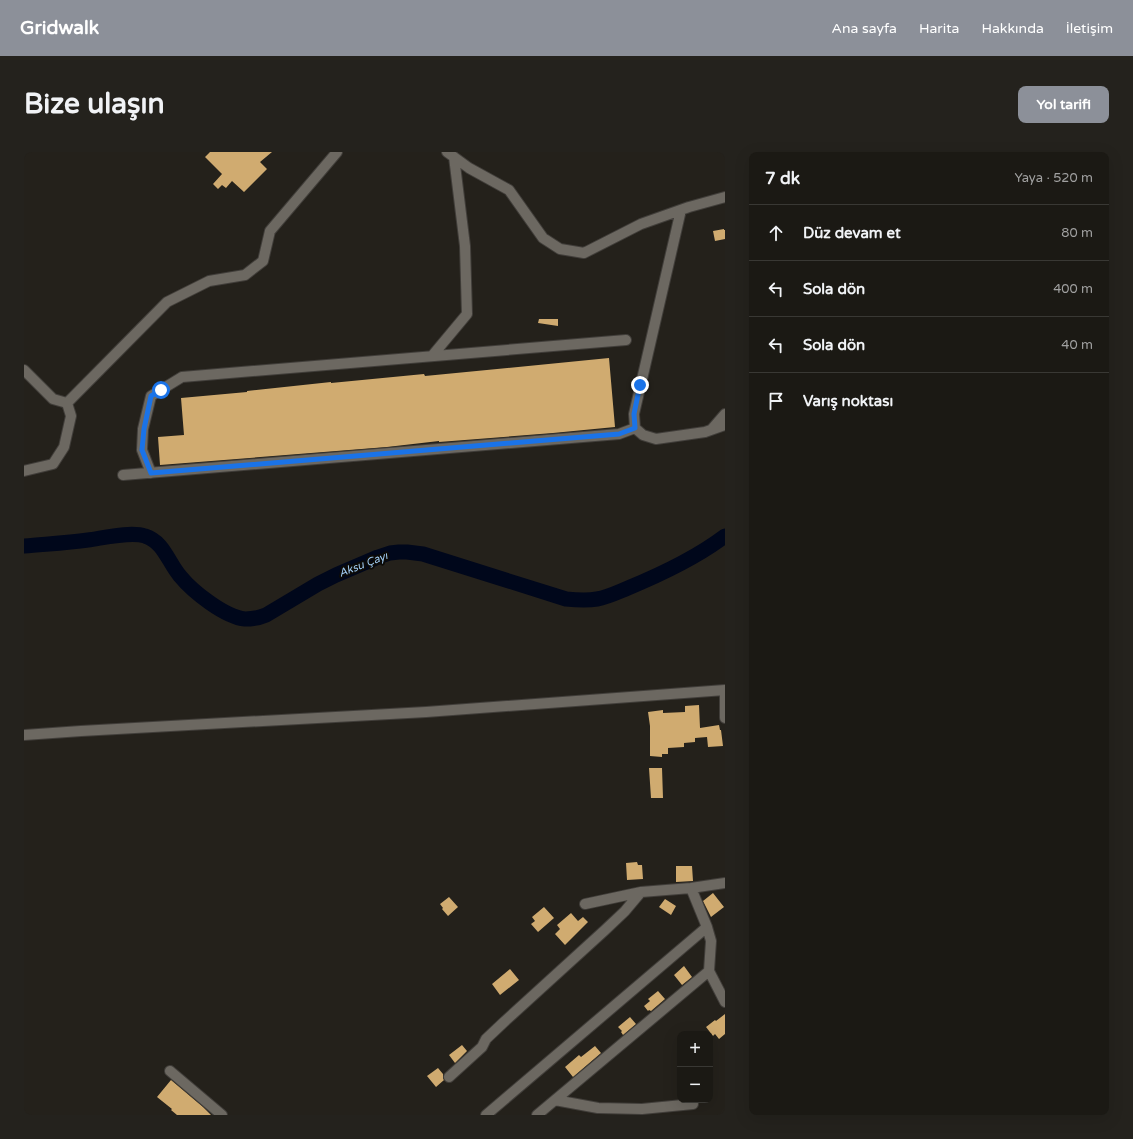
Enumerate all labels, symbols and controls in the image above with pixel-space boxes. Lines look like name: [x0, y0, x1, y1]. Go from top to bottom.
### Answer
text: Gridwalk: [20, 17, 99, 39]
text: Ana sayfa: [832, 20, 897, 37]
text: Harita: [919, 20, 959, 37]
text: Hakkında: [981, 20, 1044, 37]
text: İletişim: [1066, 20, 1113, 37]
button: Yol tarifi: [1018, 86, 1109, 123]
text: Bize ulaşın: [24, 87, 164, 121]
text: 7 dk: [765, 168, 800, 189]
text: Yaya · 520 m: [1014, 170, 1093, 186]
icon: ahead: [765, 222, 787, 244]
text: Düz devam et: [803, 224, 901, 242]
text: 80 m: [1061, 225, 1093, 241]
icon: left: [765, 278, 787, 300]
text: Sola dön: [803, 280, 865, 298]
text: 400 m: [1053, 281, 1093, 297]
icon: left: [765, 334, 787, 356]
text: Sola dön: [803, 336, 865, 354]
text: 40 m: [1061, 337, 1093, 353]
route end: [631, 376, 649, 394]
route start: [152, 381, 170, 399]
icon: arrive: [765, 390, 787, 412]
text: Varış noktası: [803, 392, 893, 410]
water label: Aksu Çayı: [337, 549, 391, 580]
map controls: [677, 1031, 713, 1103]
button: +: [677, 1031, 713, 1067]
button: −: [677, 1067, 713, 1103]

